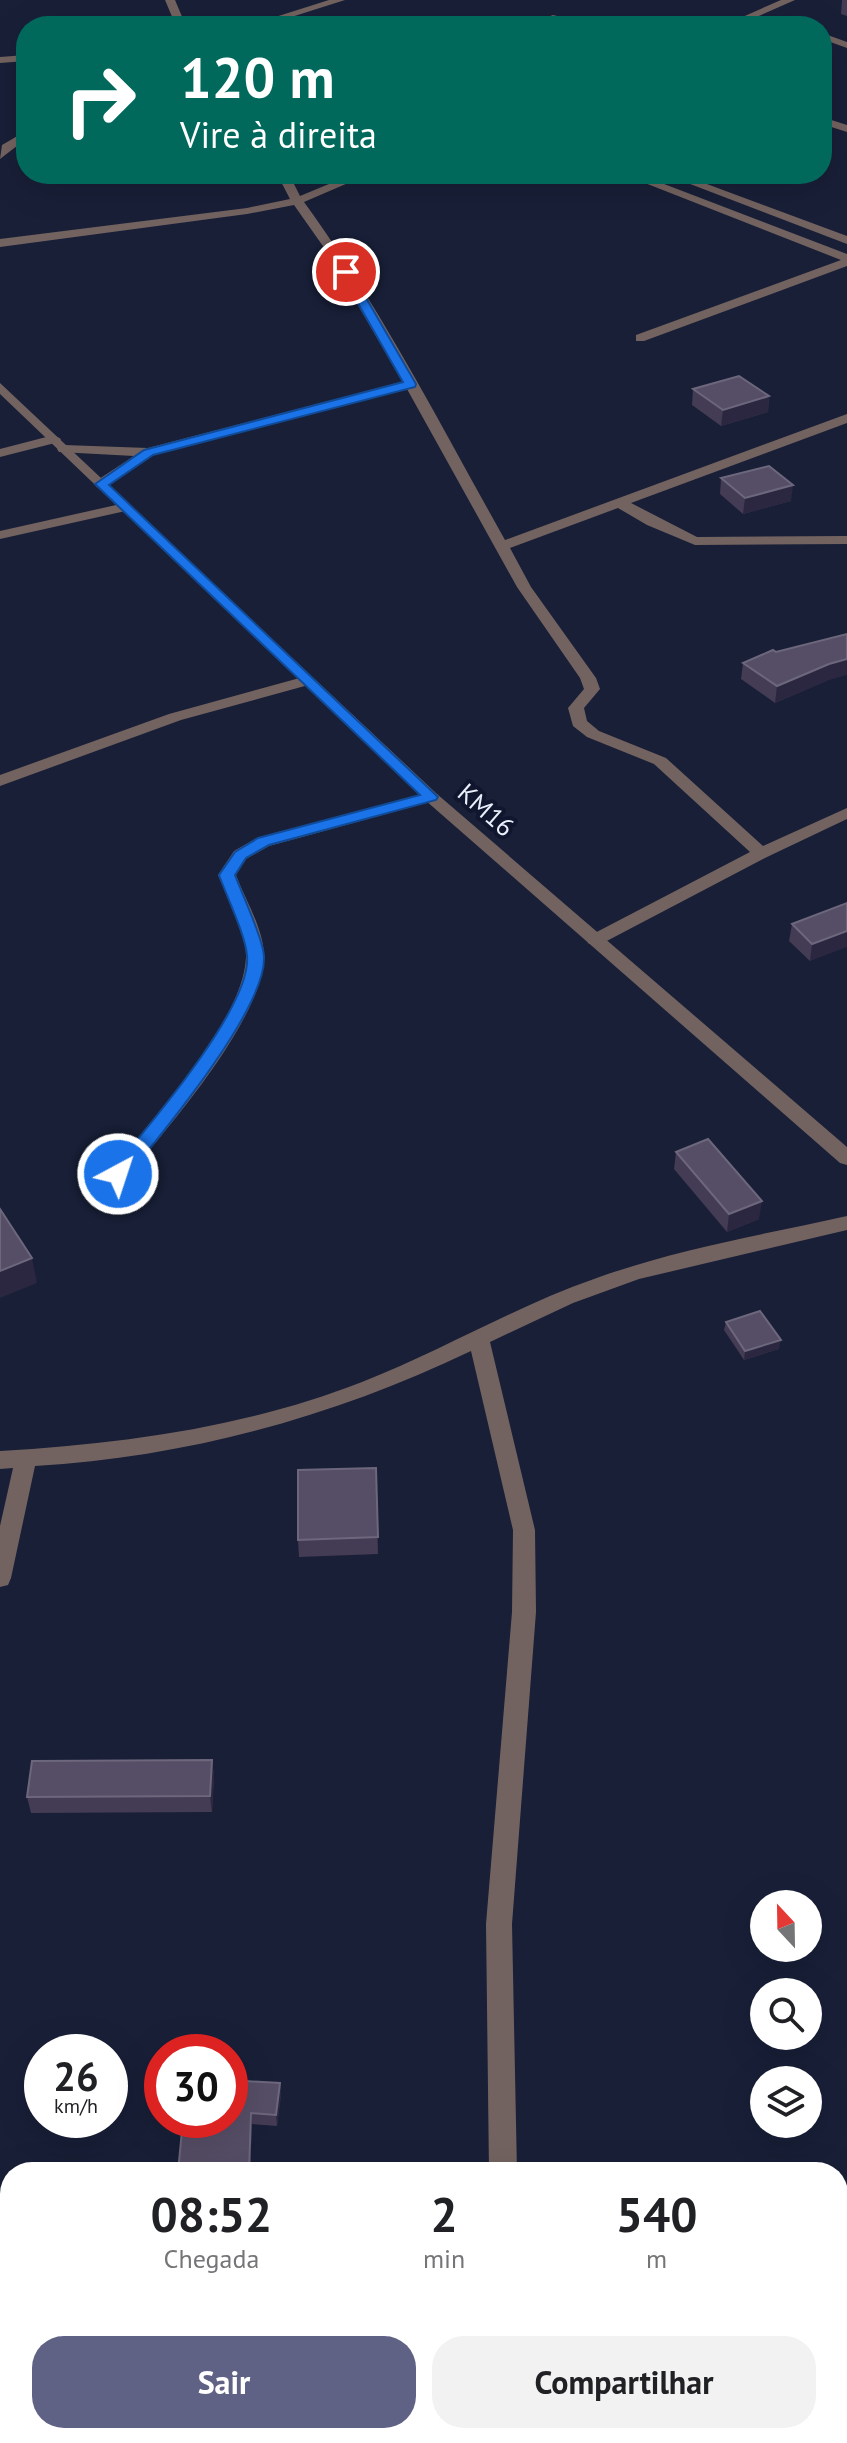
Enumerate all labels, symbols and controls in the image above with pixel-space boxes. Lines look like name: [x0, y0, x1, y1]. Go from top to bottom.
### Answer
text: 120 m: [180, 41, 335, 113]
icon: right: [48, 48, 152, 152]
text: Vire à direita: [180, 111, 377, 158]
pin: [312, 238, 380, 306]
icon: arrive: [324, 250, 368, 294]
street label: KM16: [451, 776, 522, 843]
position arrow: [76, 1132, 160, 1216]
north arrow: [750, 1890, 822, 1962]
map controls: [750, 1890, 822, 2138]
button: search: [750, 1978, 822, 2050]
speed limit sign: 30: [144, 2034, 248, 2138]
text: 26: [53, 2050, 99, 2102]
button: layers: [750, 2066, 822, 2138]
text: km/h: [54, 2093, 98, 2119]
text: 08:52: [151, 2183, 272, 2245]
text: 2: [430, 2183, 458, 2245]
text: 540: [616, 2183, 697, 2245]
text: Chegada: [164, 2242, 259, 2275]
text: min: [423, 2242, 465, 2275]
text: m: [646, 2242, 667, 2275]
button: Sair: [32, 2336, 416, 2428]
button: Compartilhar: [432, 2336, 816, 2428]

